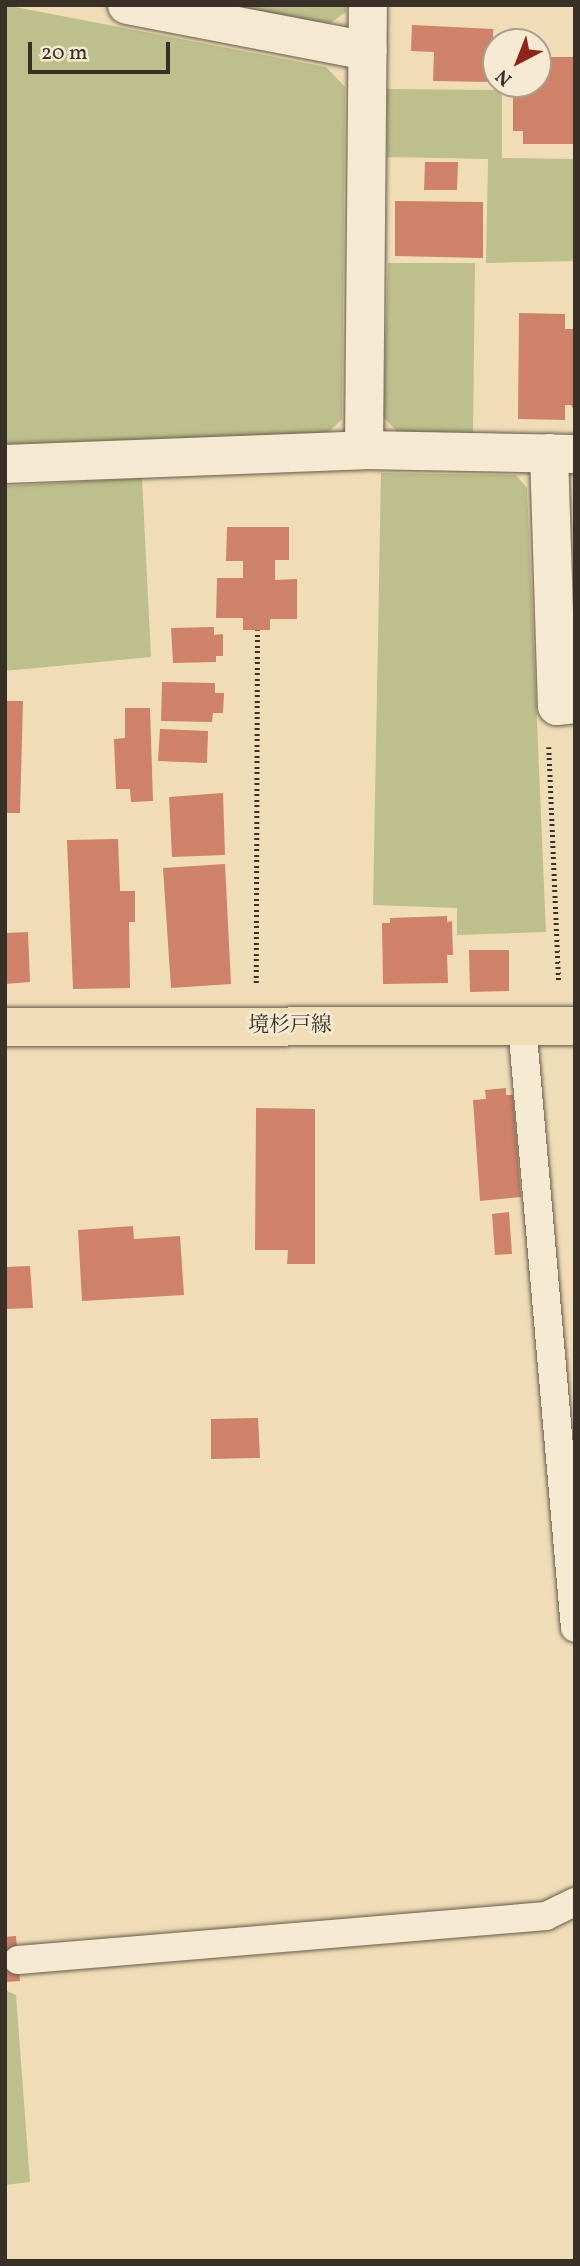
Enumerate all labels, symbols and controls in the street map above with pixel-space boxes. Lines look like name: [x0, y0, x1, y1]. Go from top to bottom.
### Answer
scale bar: [32, 28, 173, 72]
north arrow: [482, 28, 552, 98]
text: 20 m: [41, 39, 87, 68]
text: N: [490, 63, 518, 91]
street label: 境杉戸線: [248, 1013, 332, 1039]

